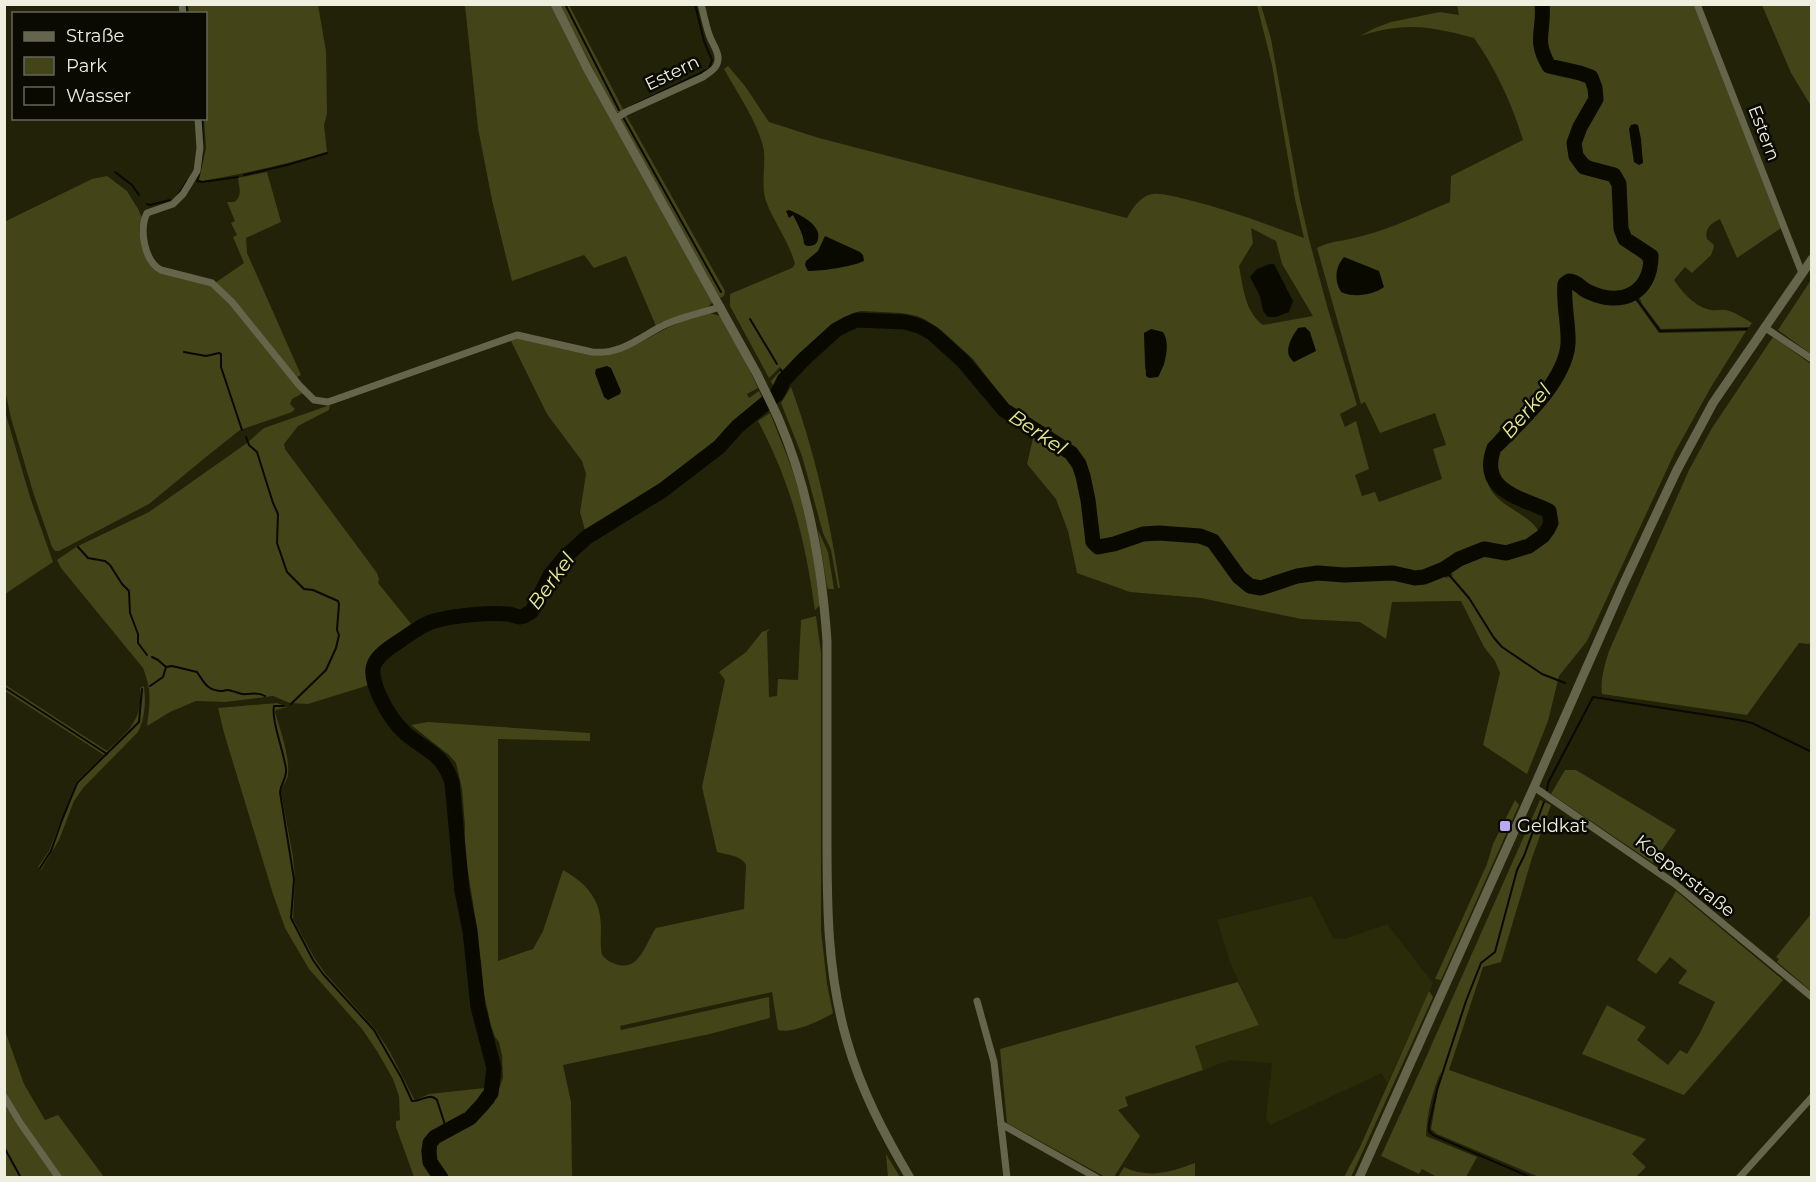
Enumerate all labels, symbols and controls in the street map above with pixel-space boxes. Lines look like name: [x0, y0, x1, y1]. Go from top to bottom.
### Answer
legend: [12, 12, 207, 120]
text: Straße: [66, 25, 125, 47]
street label: Estern: [641, 50, 703, 96]
text: Park: [66, 55, 107, 77]
text: Wasser: [66, 85, 131, 107]
street label: Estern: [1743, 102, 1785, 164]
water label: Berkel: [1496, 379, 1556, 443]
water label: Berkel: [1005, 404, 1072, 460]
water label: Berkel: [522, 548, 580, 614]
place label: Geldkat: [1517, 815, 1587, 837]
marker: Geldkat: [1498, 819, 1512, 833]
street label: Koeperstraße: [1631, 830, 1739, 922]

